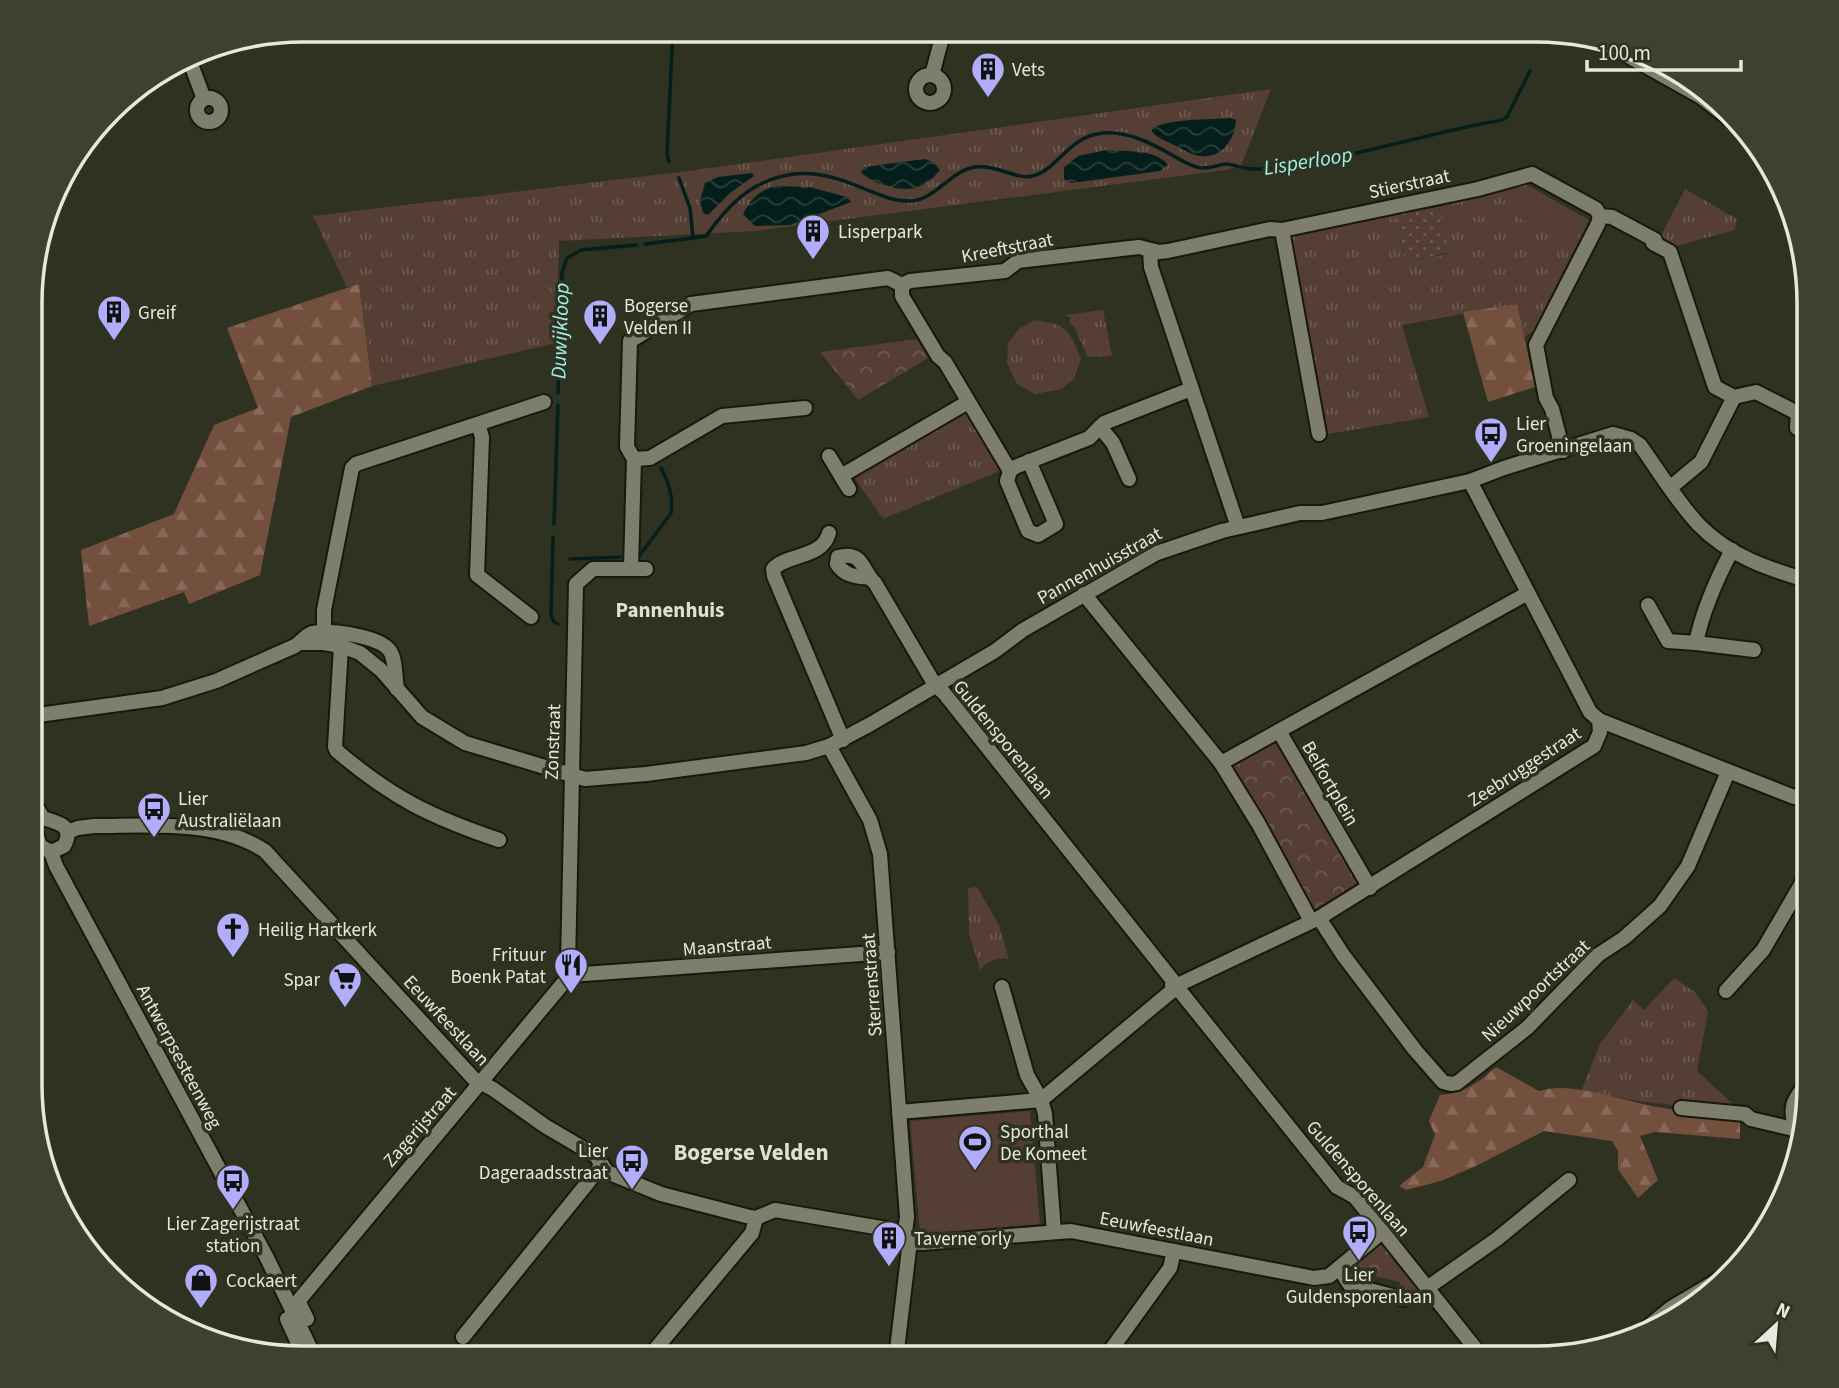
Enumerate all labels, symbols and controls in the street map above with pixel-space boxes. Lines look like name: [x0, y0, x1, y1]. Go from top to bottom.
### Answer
scale bar: [1587, 28, 1741, 72]
text: 100 m: [1598, 38, 1651, 68]
building icon: Vets: [969, 50, 1007, 99]
place label: Vets: [1012, 57, 1045, 84]
water label: Lisperloop: [1261, 139, 1355, 183]
street label: Stierstraat: [1366, 163, 1453, 206]
building icon: Lisperpark: [794, 212, 832, 261]
place label: Lisperpark: [838, 219, 923, 246]
street label: Kreeftstraat: [959, 226, 1056, 271]
water label: Duwijkloop: [543, 282, 577, 380]
building icon: Greif: [95, 293, 133, 342]
place label: Bogerse Velden II: [624, 293, 692, 342]
building icon: Bogerse Velden II: [581, 297, 619, 346]
place label: Greif: [138, 300, 177, 327]
place label: Lier Groeningelaan: [1516, 411, 1632, 460]
bus stop icon: Lier Groeningelaan: [1472, 415, 1510, 464]
street label: Pannenhuisstraat: [1032, 521, 1168, 612]
district label: Pannenhuis: [616, 595, 724, 625]
street label: Guldensporenlaan: [946, 674, 1059, 805]
street label: Zonstraat: [539, 703, 568, 781]
street label: Zeebruggestraat: [1463, 720, 1587, 814]
street label: Belfortplein: [1295, 736, 1365, 831]
place label: Lier Australiëlaan: [178, 786, 282, 835]
bus stop icon: Lier Australiëlaan: [135, 790, 173, 839]
church icon: Heilig Hartkerk: [214, 910, 252, 959]
place label: Heilig Hartkerk: [258, 917, 377, 944]
street label: Maanstraat: [682, 929, 773, 964]
street label: Sterrenstraat: [855, 932, 890, 1037]
street label: Nieuwpoortstraat: [1476, 933, 1597, 1049]
place label: Frituur Boenk Patat: [450, 942, 547, 991]
restaurant icon: Frituur Boenk Patat: [552, 946, 590, 995]
supermarket icon: Spar: [326, 960, 364, 1009]
place label: Spar: [283, 967, 320, 994]
street label: Eeuwfeestlaan: [397, 969, 495, 1073]
street label: Antwerpsesteenweg: [129, 980, 228, 1134]
street label: Zagerijstraat: [377, 1080, 463, 1173]
street label: Guldensporenlaan: [1300, 1115, 1416, 1243]
place label: Sporthal De Komeet: [1000, 1119, 1087, 1168]
sports icon: Sporthal De Komeet: [956, 1123, 994, 1172]
district label: Bogerse Velden: [673, 1136, 829, 1169]
place label: Lier Dageraadsstraat: [479, 1138, 609, 1187]
bus stop icon: Lier Dageraadsstraat: [613, 1142, 651, 1191]
bus stop icon: Lier Zagerijstraat station: [214, 1162, 252, 1211]
street label: Eeuwfeestlaan: [1097, 1205, 1216, 1254]
place label: Lier Zagerijstraat station: [166, 1211, 300, 1260]
bus stop icon: Lier Guldensporenlaan: [1340, 1213, 1378, 1262]
building icon: Taverne orly: [870, 1219, 908, 1268]
place label: Taverne orly: [914, 1226, 1012, 1253]
shop icon: Cockaert: [182, 1261, 220, 1310]
place label: Lier Guldensporenlaan: [1286, 1262, 1432, 1311]
place label: Cockaert: [226, 1268, 298, 1295]
north arrow: [1741, 1290, 1811, 1360]
text: N: [1771, 1296, 1794, 1326]

